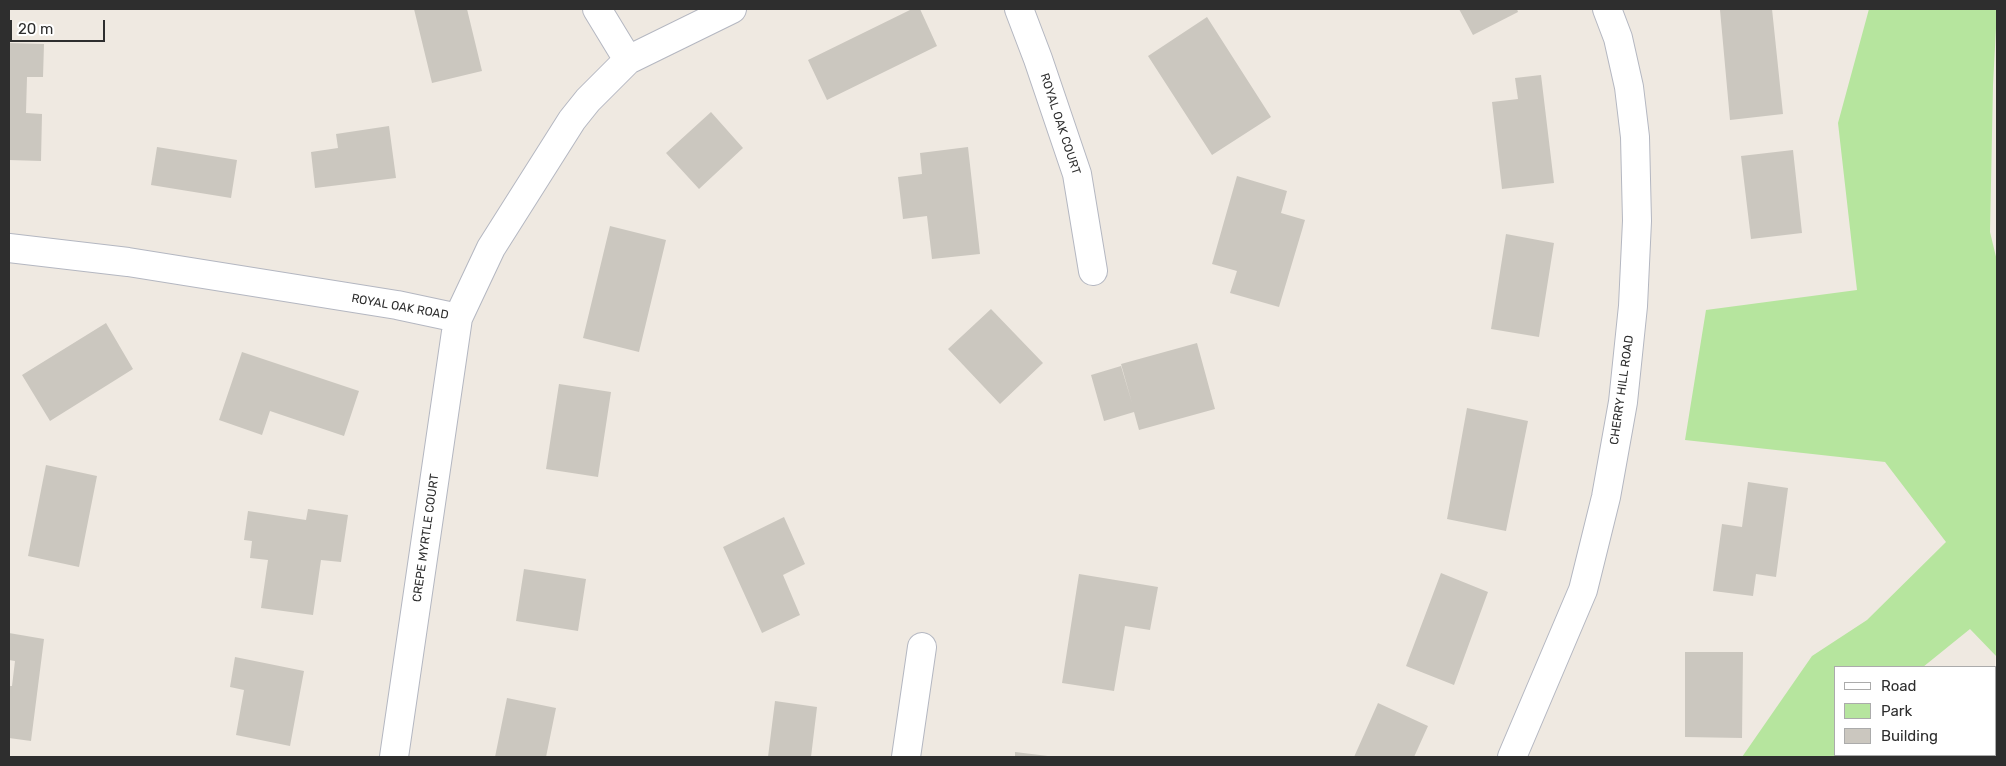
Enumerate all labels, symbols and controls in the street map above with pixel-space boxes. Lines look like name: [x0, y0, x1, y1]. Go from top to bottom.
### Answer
scale bar: [12, 10, 108, 42]
text: 20 m: [18, 20, 53, 38]
street label: ROYAL OAK COURT: [1037, 72, 1083, 176]
street label: ROYAL OAK ROAD: [350, 291, 450, 323]
street label: CHERRY HILL ROAD: [1607, 334, 1637, 446]
street label: CREPE MYRTLE COURT: [410, 473, 442, 603]
legend: [1834, 666, 1996, 756]
text: Road: [1881, 677, 1917, 695]
text: Park: [1881, 702, 1912, 720]
text: Building: [1881, 727, 1938, 745]

